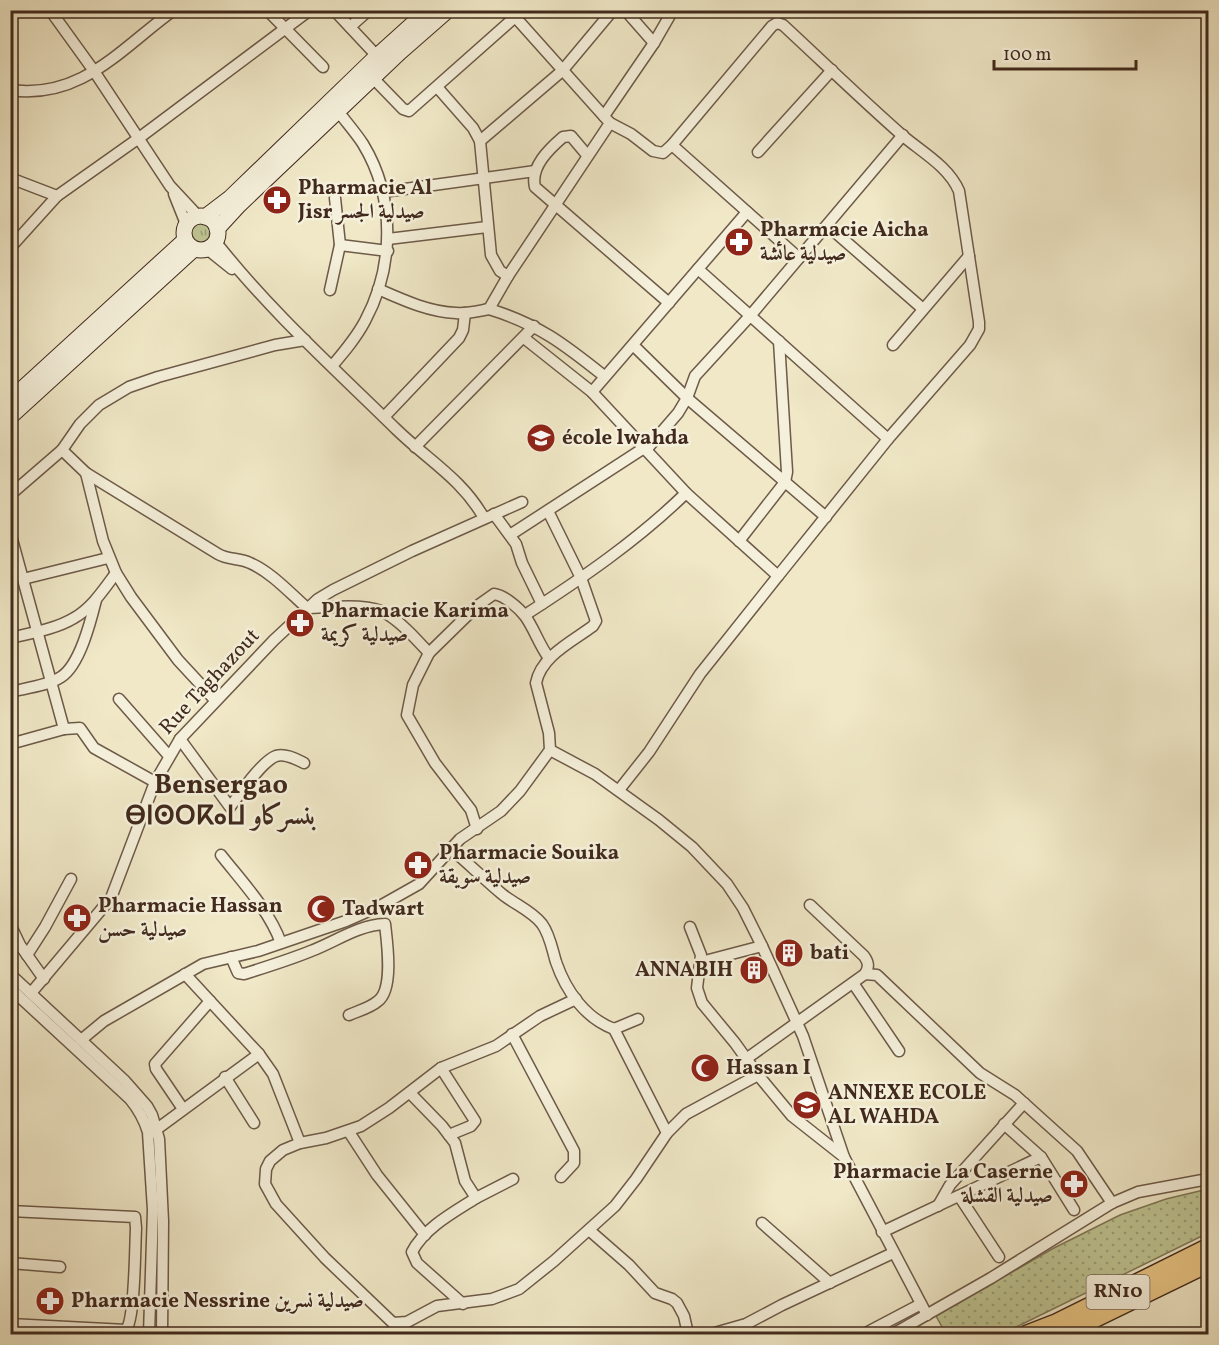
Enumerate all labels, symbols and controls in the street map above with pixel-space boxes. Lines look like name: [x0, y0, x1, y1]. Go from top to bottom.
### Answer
scale bar: [994, 33, 1136, 71]
text: 100 m: [1003, 43, 1052, 68]
place label: Pharmacie Al Jisr صيدلية الجسر: [297, 174, 432, 227]
pharmacy icon: Pharmacie Al Jisr صيدلية الجسر: [261, 184, 293, 216]
place label: Pharmacie Aicha صيدلية عائشة: [760, 216, 929, 269]
pharmacy icon: Pharmacie Aicha صيدلية عائشة: [723, 226, 755, 258]
school or university icon: école lwahda: [525, 422, 557, 454]
place label: école lwahda: [562, 424, 689, 453]
place label: Pharmacie Karima صيدلية كريمة: [321, 597, 509, 650]
pharmacy icon: Pharmacie Karima صيدلية كريمة: [284, 607, 316, 639]
street label: Rue Taghazout: [153, 622, 267, 742]
district label: Bensergao ⴱⵏⵙⵔⴽⴰⵡ بنسركاو: [125, 767, 317, 836]
place label: Pharmacie Souika صيدلية سويقة: [439, 839, 619, 892]
pharmacy icon: Pharmacie Souika صيدلية سويقة: [402, 849, 434, 881]
place label: Pharmacie Hassan صيدلية حسن: [98, 892, 283, 945]
mosque icon: Tadwart: [305, 893, 337, 925]
place label: Tadwart: [342, 895, 424, 924]
pharmacy icon: Pharmacie Hassan صيدلية حسن: [61, 902, 93, 934]
building icon: bati: [773, 937, 805, 969]
place label: bati: [810, 939, 849, 968]
building icon: ANNABIH: [738, 954, 770, 986]
place label: ANNABIH: [635, 956, 733, 985]
mosque icon: Hassan I: [689, 1052, 721, 1084]
place label: Hassan I: [726, 1054, 811, 1083]
place label: ANNEXE ECOLE AL WAHDA: [828, 1079, 986, 1132]
school or university icon: ANNEXE ECOLE AL WAHDA: [791, 1089, 823, 1121]
place label: Pharmacie La Caserne صيدلية القشلة: [833, 1158, 1053, 1211]
pharmacy icon: Pharmacie La Caserne صيدلية القشلة: [1058, 1168, 1090, 1200]
road number: RN10: [1086, 1275, 1150, 1309]
pharmacy icon: Pharmacie Nessrine صيدلية نسرين: [34, 1285, 66, 1317]
place label: Pharmacie Nessrine صيدلية نسرين: [71, 1287, 364, 1316]

